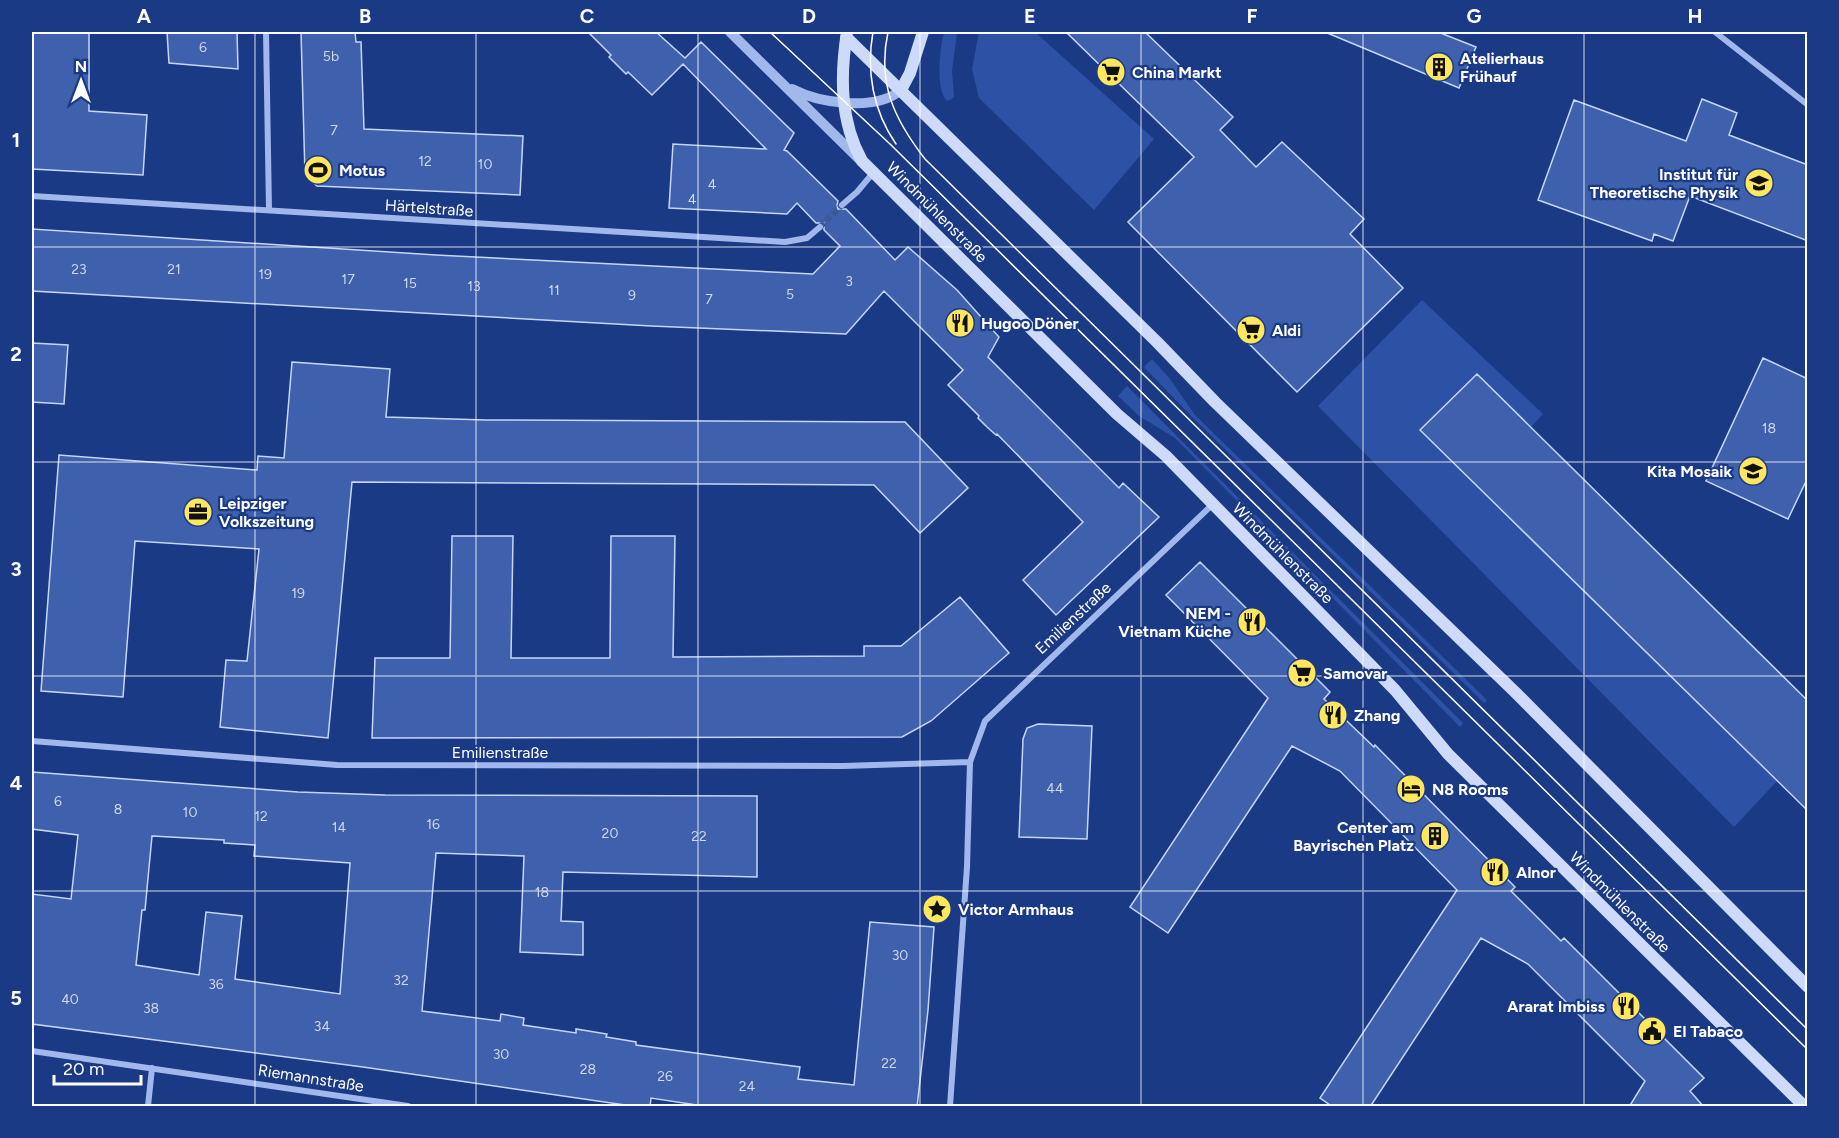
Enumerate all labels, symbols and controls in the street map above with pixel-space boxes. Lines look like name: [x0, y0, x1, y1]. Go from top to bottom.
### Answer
text: A: [137, 4, 152, 28]
text: B: [359, 4, 371, 28]
text: C: [580, 4, 594, 28]
text: D: [802, 4, 816, 28]
text: E: [1024, 4, 1036, 28]
text: F: [1246, 4, 1258, 28]
text: G: [1467, 4, 1482, 28]
text: H: [1688, 4, 1703, 28]
house number: 6: [199, 39, 207, 56]
house number: 5b: [323, 48, 339, 65]
place label: Atelierhaus Frühauf: [1460, 49, 1544, 86]
north arrow: [51, 51, 111, 111]
building icon: Atelierhaus Frühauf: [1423, 51, 1455, 83]
supermarket icon: China Markt: [1095, 56, 1127, 88]
text: N: [75, 57, 87, 76]
place label: China Markt: [1132, 63, 1222, 82]
house number: 7: [330, 122, 338, 139]
text: 1: [12, 128, 20, 152]
house number: 12: [418, 153, 432, 170]
sports icon: Motus: [302, 154, 334, 186]
house number: 10: [478, 156, 492, 173]
street label: Windmühlenstraße: [883, 158, 992, 267]
place label: Motus: [339, 161, 386, 180]
place label: Institut für Theoretische Physik: [1590, 165, 1738, 202]
school or university icon: Institut für Theoretische Physik: [1743, 167, 1775, 199]
house number: 4: [708, 176, 717, 193]
house number: 4: [688, 191, 697, 208]
street label: Härtelstraße: [384, 195, 474, 221]
house number: 23: [71, 261, 87, 278]
house number: 21: [167, 261, 181, 278]
house number: 19: [258, 266, 272, 283]
house number: 17: [341, 271, 355, 288]
house number: 3: [845, 273, 853, 290]
house number: 15: [403, 275, 417, 292]
house number: 13: [467, 278, 481, 295]
house number: 11: [548, 282, 560, 299]
house number: 5: [786, 286, 794, 303]
house number: 9: [628, 287, 636, 304]
house number: 7: [705, 291, 713, 308]
restaurant icon: Hugoo Döner: [944, 307, 976, 339]
place label: Hugoo Döner: [981, 314, 1079, 333]
supermarket icon: Aldi: [1235, 314, 1267, 346]
place label: Aldi: [1272, 321, 1301, 340]
text: 2: [10, 342, 22, 366]
house number: 18: [1762, 420, 1776, 437]
school or university icon: Kita Mosaik: [1737, 455, 1769, 487]
place label: Kita Mosaik: [1647, 462, 1732, 481]
place label: Leipziger Volkszeitung: [219, 494, 314, 531]
office icon: Leipziger Volkszeitung: [182, 496, 214, 528]
street label: Windmühlenstraße: [1229, 499, 1338, 608]
text: 3: [10, 557, 22, 581]
street label: Emilienstraße: [1031, 578, 1115, 658]
house number: 19: [291, 585, 305, 602]
place label: NEM - Vietnam Küche: [1118, 604, 1231, 641]
restaurant icon: NEM - Vietnam Küche: [1236, 606, 1268, 638]
supermarket icon: Samovar: [1286, 657, 1318, 689]
place label: Samovar: [1323, 664, 1387, 683]
restaurant icon: Zhang: [1317, 699, 1349, 731]
place label: Zhang: [1354, 706, 1400, 725]
street label: Emilienstraße: [452, 743, 549, 762]
text: 4: [10, 771, 23, 795]
hotel icon: N8 Rooms: [1395, 773, 1427, 805]
house number: 44: [1046, 780, 1064, 797]
place label: N8 Rooms: [1432, 780, 1509, 799]
house number: 6: [54, 793, 62, 810]
house number: 8: [114, 801, 122, 818]
house number: 10: [183, 804, 197, 821]
house number: 12: [254, 808, 268, 825]
house number: 16: [426, 816, 440, 833]
place label: Center am Bayrischen Platz: [1293, 818, 1414, 855]
house number: 14: [332, 819, 347, 836]
building icon: Center am Bayrischen Platz: [1419, 820, 1451, 852]
house number: 20: [602, 825, 618, 842]
house number: 22: [691, 828, 707, 845]
street label: Windmühlenstraße: [1566, 848, 1675, 957]
restaurant icon: Alnor: [1479, 856, 1511, 888]
place label: Alnor: [1516, 863, 1556, 882]
house number: 18: [535, 884, 549, 901]
place icon: Victor Armhaus: [921, 893, 953, 925]
place label: Victor Armhaus: [958, 900, 1074, 919]
house number: 30: [892, 947, 908, 964]
house number: 32: [393, 972, 409, 989]
house number: 36: [208, 976, 224, 993]
text: 5: [10, 986, 22, 1010]
restaurant icon: Ararat Imbiss: [1610, 990, 1642, 1022]
house number: 40: [61, 991, 79, 1008]
place label: Ararat Imbiss: [1507, 997, 1606, 1016]
house number: 38: [143, 1000, 159, 1017]
public building icon: El Tabaco: [1636, 1015, 1668, 1047]
house number: 34: [314, 1018, 330, 1035]
place label: El Tabaco: [1673, 1022, 1743, 1041]
house number: 30: [493, 1046, 509, 1063]
scale bar: [54, 1048, 141, 1086]
house number: 22: [881, 1055, 897, 1072]
text: 20 m: [63, 1058, 104, 1080]
street label: Riemannstraße: [257, 1060, 366, 1096]
house number: 28: [580, 1061, 596, 1078]
house number: 26: [657, 1068, 673, 1085]
house number: 24: [739, 1078, 756, 1095]

